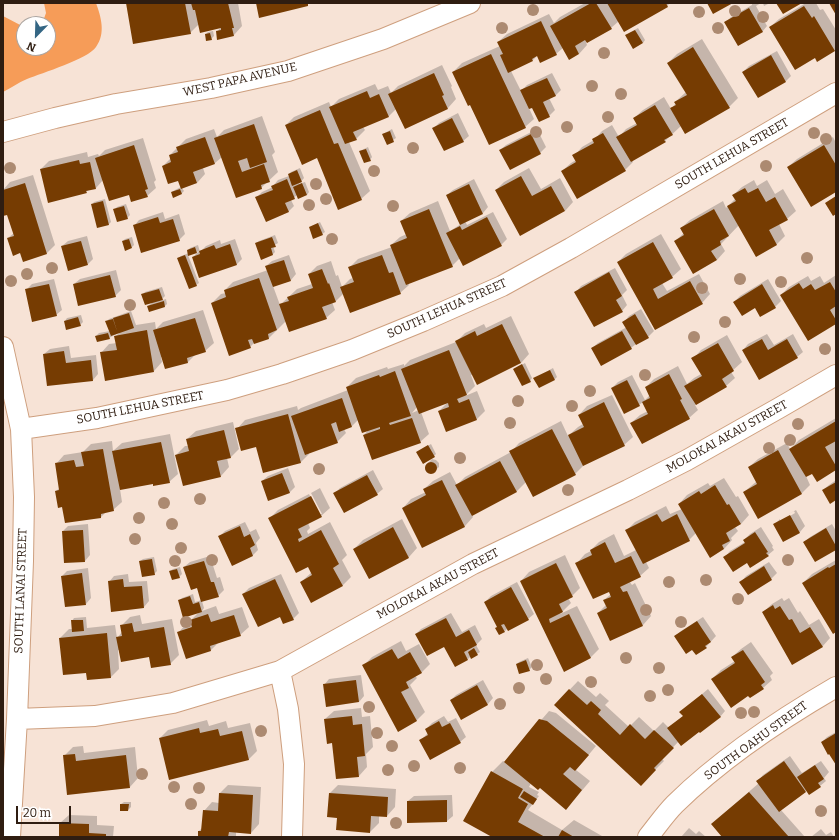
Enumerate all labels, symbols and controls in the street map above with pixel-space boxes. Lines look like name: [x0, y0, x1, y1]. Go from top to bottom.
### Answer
north arrow: [16, 16, 56, 56]
text: N: [25, 39, 38, 54]
street label: WEST PAPA AVENUE: [182, 60, 298, 100]
street label: SOUTH LEHUA STREET: [672, 115, 792, 193]
street label: SOUTH LEHUA STREET: [385, 276, 509, 342]
street label: SOUTH LEHUA STREET: [75, 389, 205, 427]
street label: MOLOKAI AKAU STREET: [664, 398, 790, 476]
street label: SOUTH LANAI STREET: [12, 528, 30, 654]
street label: MOLOKAI AKAU STREET: [374, 546, 502, 622]
street label: SOUTH OAHU STREET: [702, 699, 810, 783]
scale bar: [18, 798, 73, 824]
text: 20 m: [23, 806, 51, 820]

